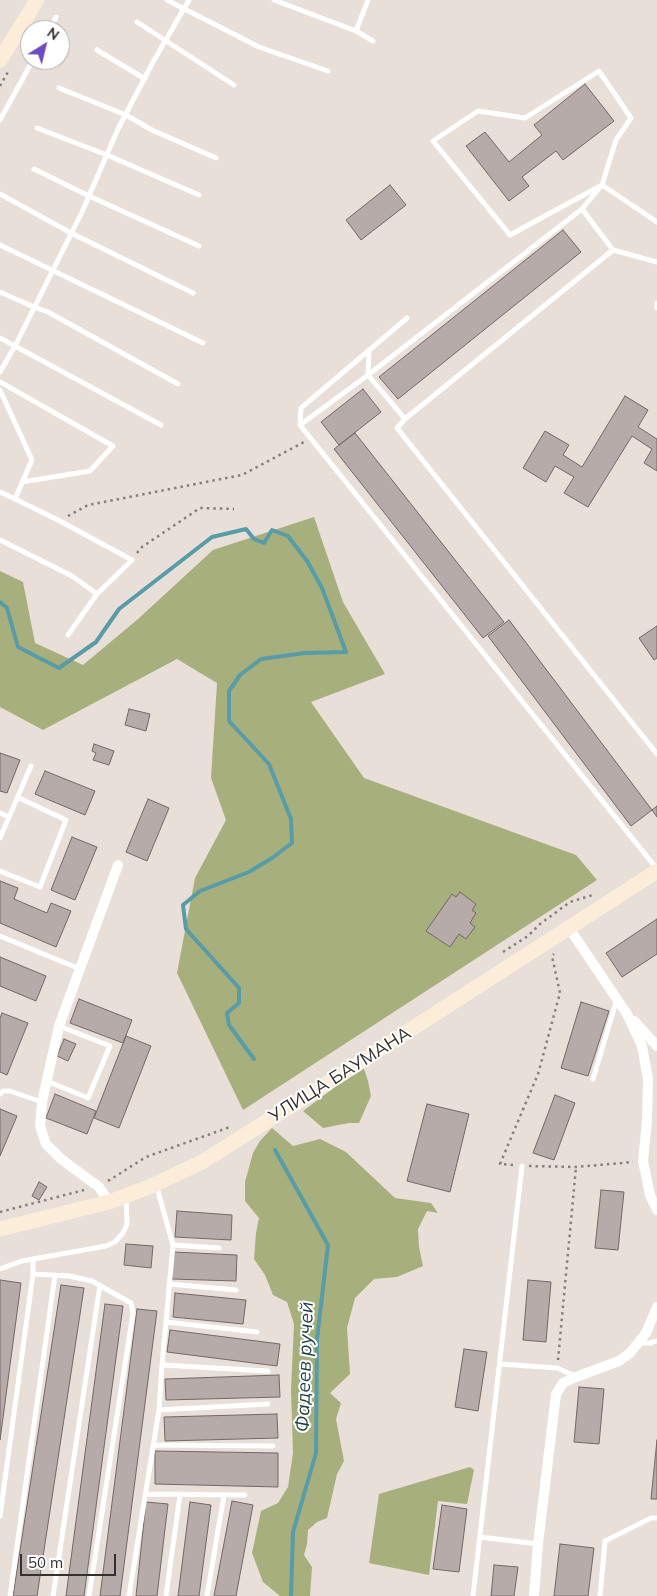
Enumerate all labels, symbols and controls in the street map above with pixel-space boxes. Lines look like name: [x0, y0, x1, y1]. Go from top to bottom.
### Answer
north arrow: [20, 20, 70, 70]
text: N: [44, 23, 63, 44]
street label: УЛИЦА БАУМАНА: [265, 1022, 415, 1128]
water label: Фадеев ручей: [291, 1301, 319, 1433]
scale bar: [22, 1544, 119, 1576]
text: 50 m: [28, 1553, 63, 1572]

